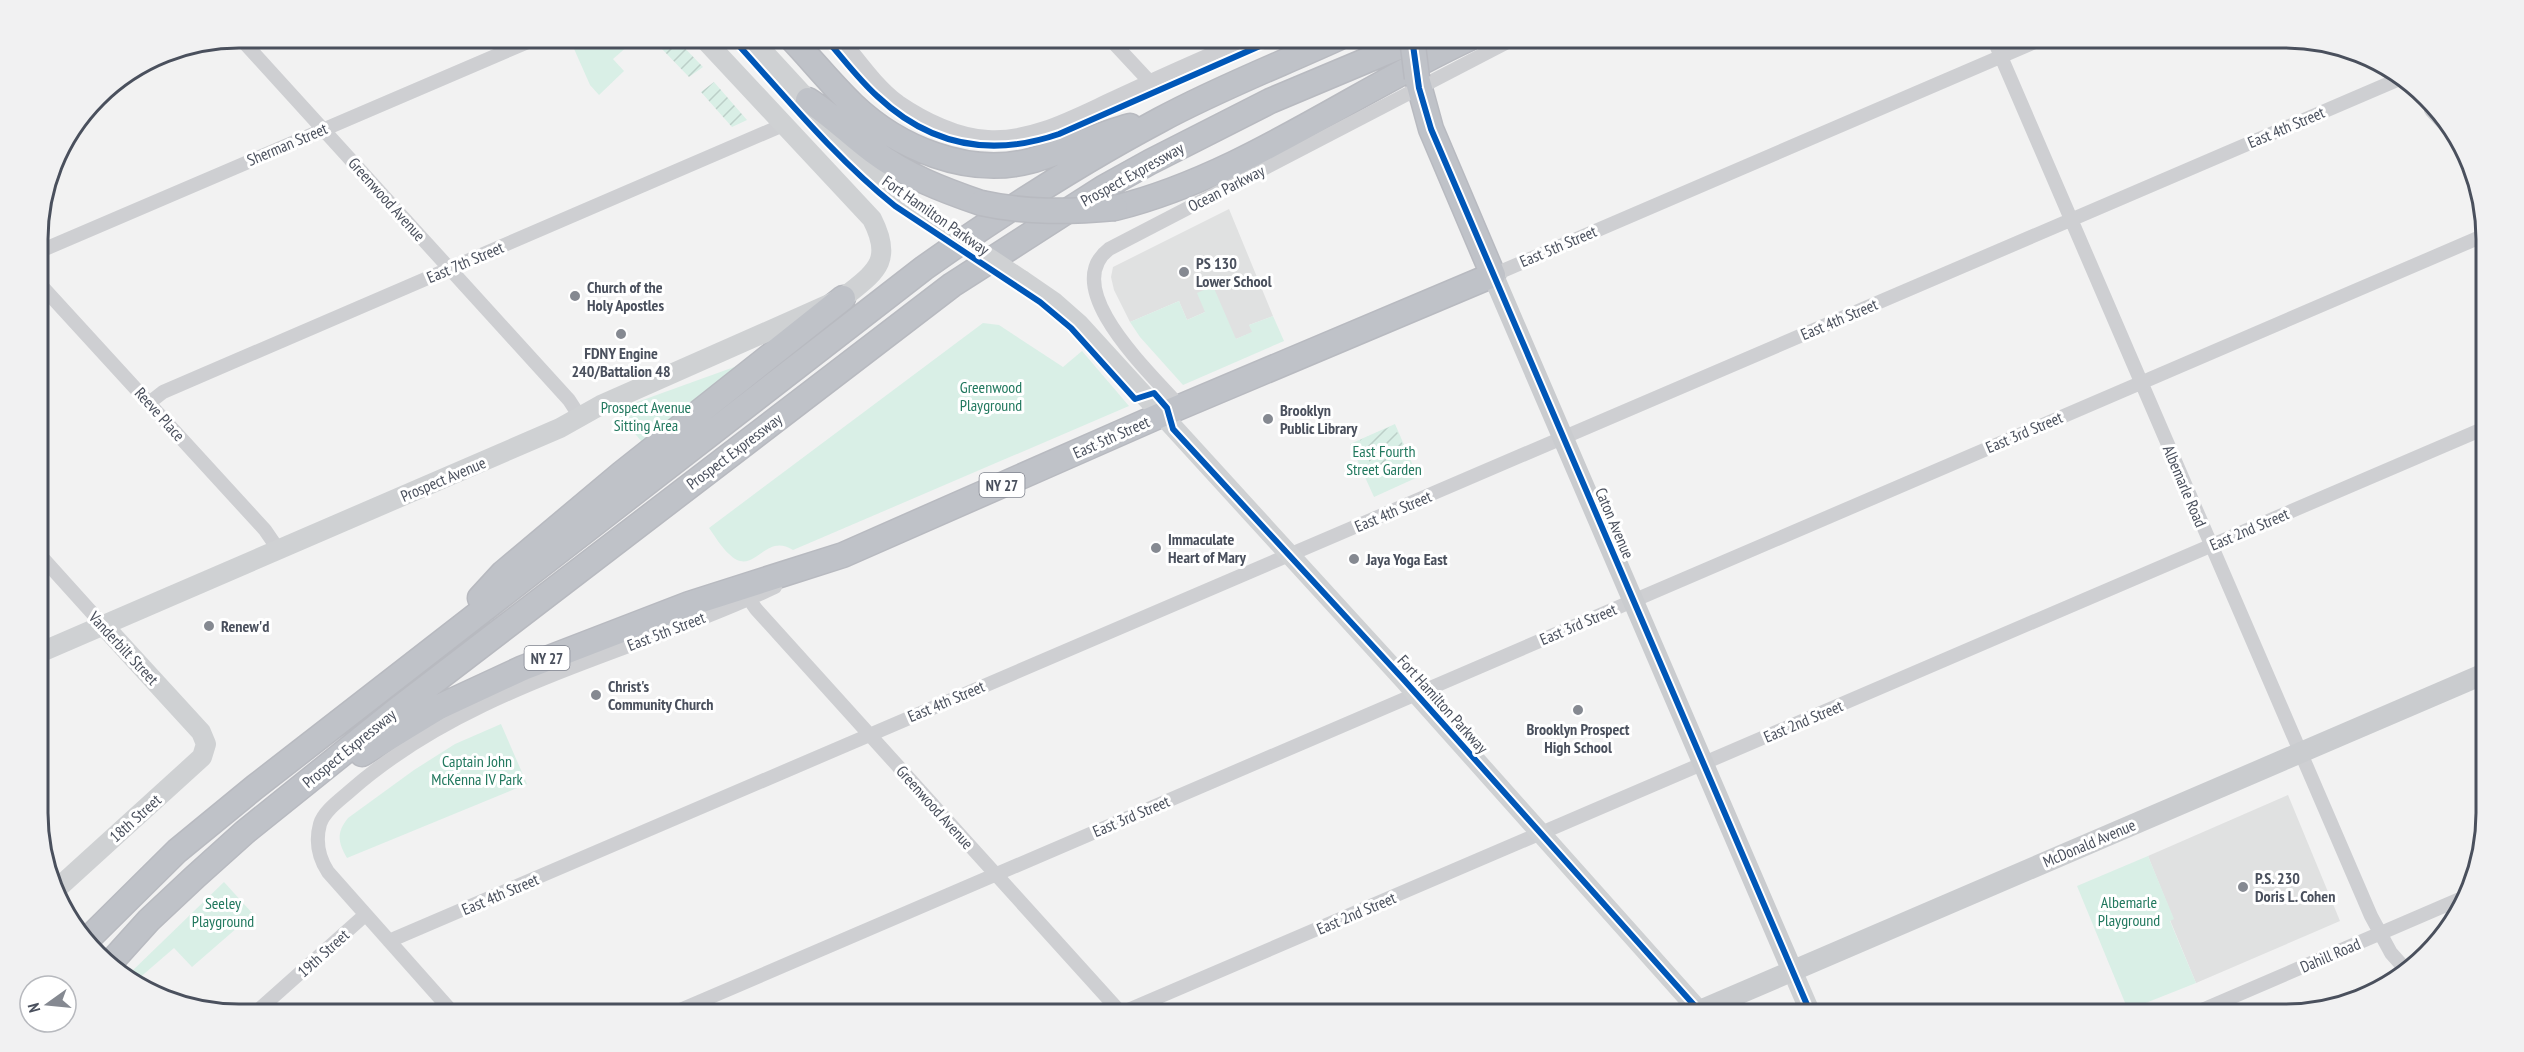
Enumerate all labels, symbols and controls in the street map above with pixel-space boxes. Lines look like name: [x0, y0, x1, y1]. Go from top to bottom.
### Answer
street label: East 4th Street: [2245, 102, 2328, 152]
street label: Sherman Street: [244, 118, 331, 170]
street label: Prospect Expressway: [1077, 137, 1187, 211]
street label: Greenwood Avenue: [344, 153, 430, 245]
street label: Ocean Parkway: [1184, 160, 1268, 216]
street label: Fort Hamilton Parkway: [879, 171, 993, 259]
street label: East 5th Street: [1517, 221, 1600, 271]
street label: East 7th Street: [424, 237, 507, 287]
place label: PS 130 Lower School: [1196, 253, 1272, 291]
marker: PS 130 Lower School: [1177, 265, 1191, 279]
place label: Church of the Holy Apostles: [587, 277, 664, 315]
marker: Church of the Holy Apostles: [568, 289, 582, 303]
street label: East 4th Street: [1798, 294, 1881, 344]
marker: FDNY Engine 240/Battalion 48: [614, 327, 628, 341]
place label: FDNY Engine 240/Battalion 48: [571, 343, 671, 381]
park label: Greenwood Playground: [960, 377, 1022, 415]
street label: Reeve Place: [131, 383, 189, 445]
park label: Prospect Avenue Sitting Area: [601, 397, 691, 435]
place label: Brooklyn Public Library: [1280, 400, 1358, 438]
street label: East 3rd Street: [1983, 407, 2066, 457]
street label: Prospect Expressway: [682, 409, 786, 493]
street label: East 5th Street: [1070, 411, 1153, 463]
marker: Brooklyn Public Library: [1261, 412, 1275, 426]
park label: East Fourth Street Garden: [1346, 441, 1422, 479]
street label: Albemarle Road: [2159, 442, 2211, 530]
street label: Prospect Avenue: [397, 452, 489, 506]
road number: NY 27: [980, 473, 1024, 497]
street label: Caton Avenue: [1591, 485, 1639, 561]
street label: East 4th Street: [1352, 486, 1435, 536]
street label: East 2nd Street: [2206, 503, 2292, 555]
place label: Immaculate Heart of Mary: [1168, 529, 1246, 567]
marker: Immaculate Heart of Mary: [1149, 541, 1163, 555]
place label: Jaya Yoga East: [1365, 549, 1448, 569]
marker: Jaya Yoga East: [1347, 552, 1361, 566]
street label: East 3rd Street: [1537, 599, 1620, 649]
street label: Vanderbilt Street: [84, 606, 163, 689]
street label: East 5th Street: [624, 607, 708, 655]
place label: Renew'd: [221, 616, 269, 636]
marker: Renew'd: [202, 619, 216, 633]
road number: NY 27: [524, 646, 570, 670]
street label: Fort Hamilton Parkway: [1393, 651, 1493, 757]
place label: Christ's Community Church: [608, 676, 714, 714]
street label: East 4th Street: [905, 676, 988, 726]
marker: Christ's Community Church: [589, 688, 603, 702]
street label: East 2nd Street: [1760, 695, 1846, 747]
marker: Brooklyn Prospect High School: [1571, 703, 1585, 717]
street label: Prospect Expressway: [298, 704, 400, 792]
place label: Brooklyn Prospect High School: [1526, 719, 1630, 757]
park label: Captain John McKenna IV Park: [431, 751, 524, 789]
street label: Greenwood Avenue: [892, 761, 978, 853]
street label: 18th Street: [105, 789, 165, 846]
street label: East 3rd Street: [1090, 791, 1173, 841]
street label: McDonald Avenue: [2040, 815, 2138, 871]
place label: P.S. 230 Doris L. Cohen: [2255, 868, 2335, 906]
street label: East 4th Street: [459, 869, 542, 919]
marker: P.S. 230 Doris L. Cohen: [2236, 880, 2250, 894]
street label: East 2nd Street: [1313, 887, 1399, 939]
park label: Albemarle Playground: [2098, 892, 2160, 930]
park label: Seeley Playground: [192, 893, 254, 931]
street label: 19th Street: [293, 924, 353, 981]
street label: Dahill Road: [2297, 933, 2363, 977]
north arrow: [18, 974, 78, 1034]
text: N: [23, 1001, 44, 1015]

